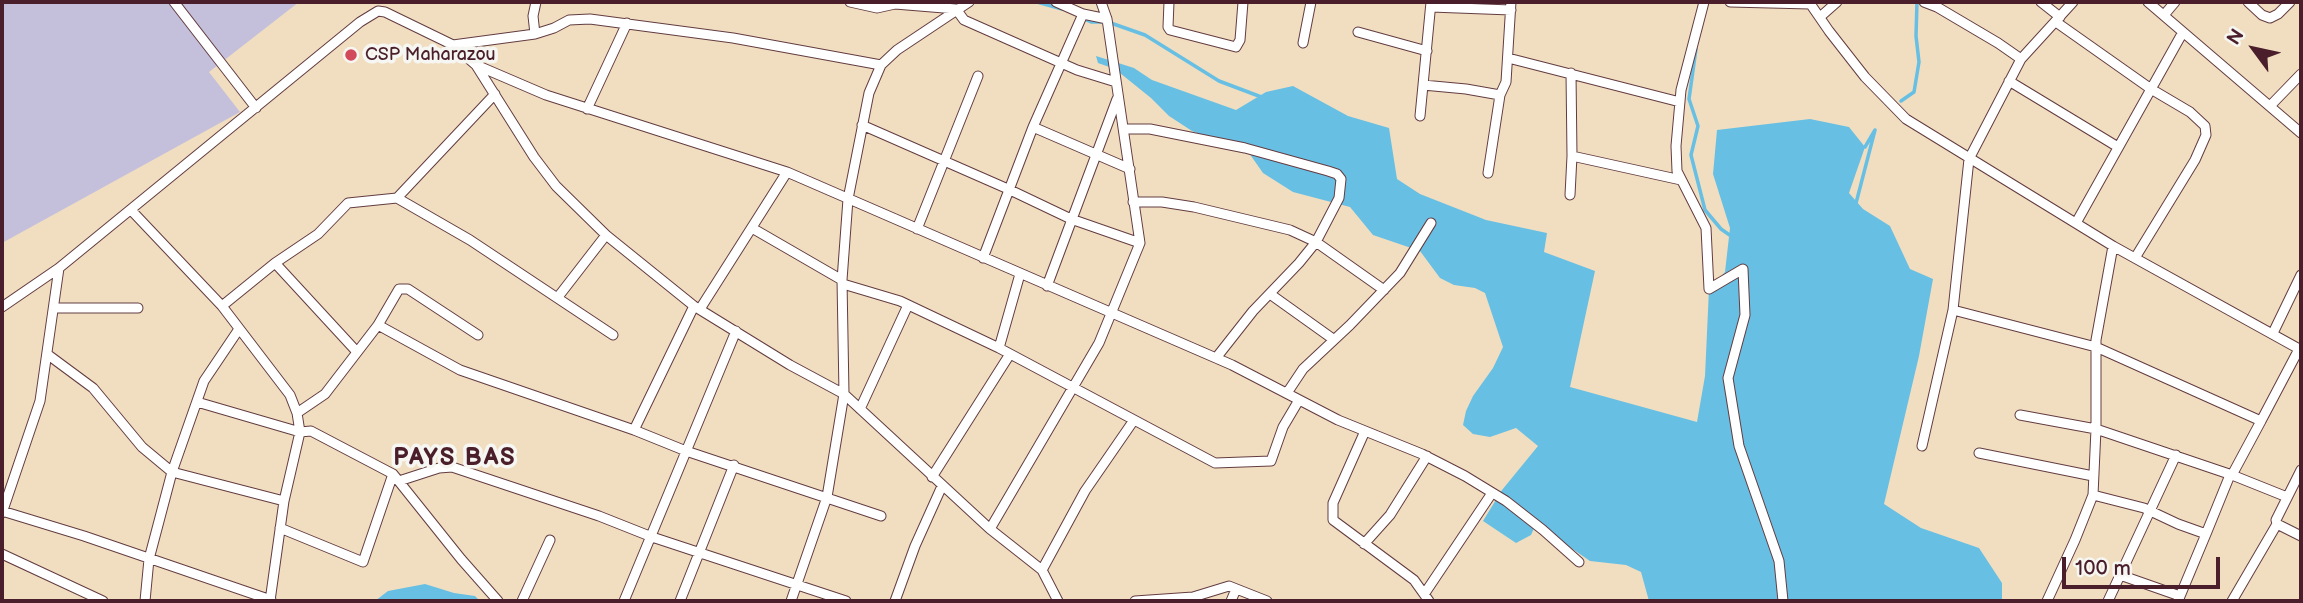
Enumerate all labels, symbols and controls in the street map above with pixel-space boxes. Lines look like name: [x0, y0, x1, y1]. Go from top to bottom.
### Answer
north arrow: [2219, 14, 2289, 84]
text: N: [2222, 25, 2250, 50]
place label: CSP Maharazou: [365, 44, 496, 66]
marker: CSP Maharazou: [343, 47, 359, 63]
district label: PAYS BAS: [394, 445, 516, 473]
scale bar: [2065, 544, 2222, 588]
text: 100 m: [2075, 556, 2131, 581]

